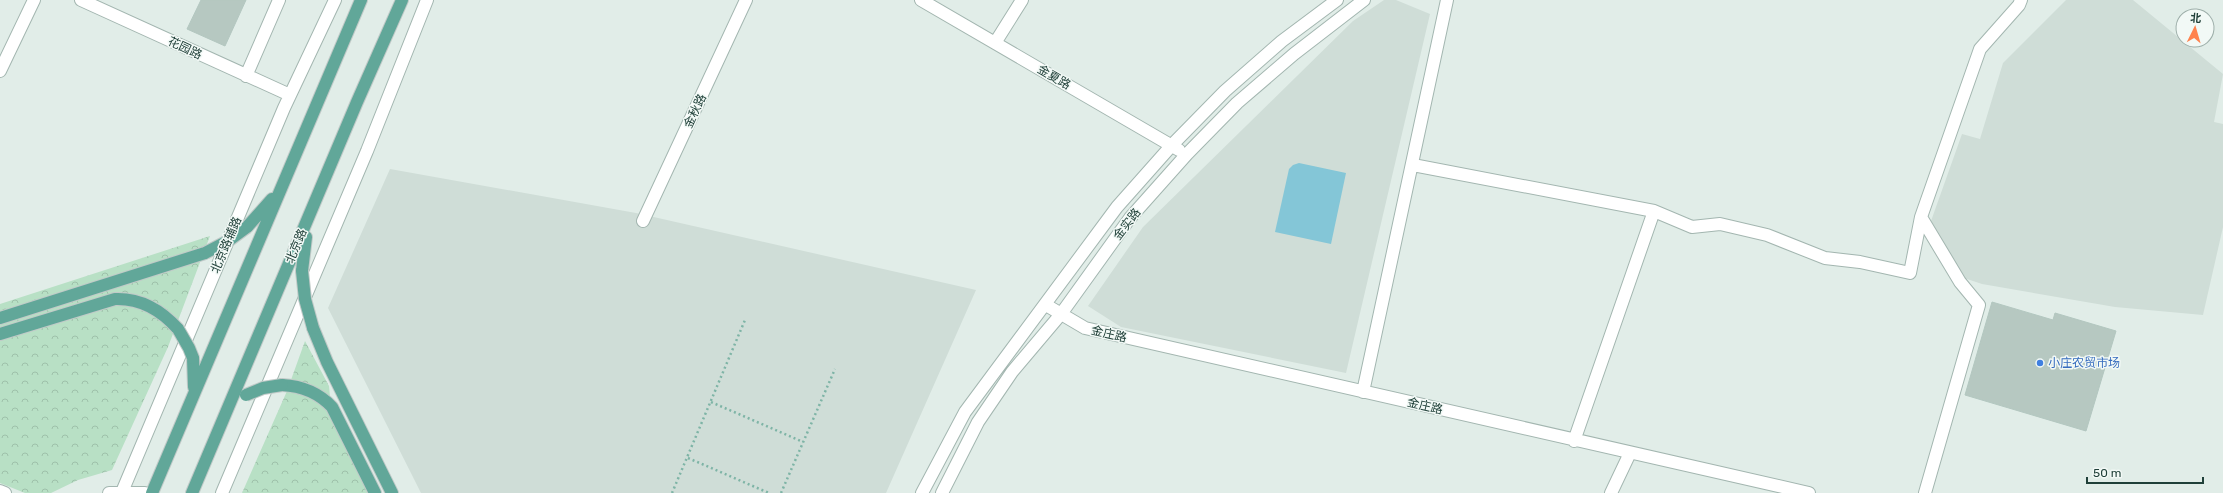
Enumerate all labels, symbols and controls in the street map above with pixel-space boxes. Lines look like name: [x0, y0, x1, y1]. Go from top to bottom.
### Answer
north arrow: [2175, 8, 2215, 48]
text: 北: [2190, 12, 2202, 25]
street label: 花园路: [166, 34, 204, 62]
street label: 金夏路: [1035, 62, 1073, 92]
street label: 金秋路: [681, 92, 709, 130]
street label: 金实路: [1110, 206, 1144, 242]
street label: 北京路辅路: [208, 215, 244, 275]
street label: 北京路: [283, 227, 309, 265]
street label: 金庄路: [1090, 323, 1128, 345]
place label: 小庄农贸市场: [2048, 356, 2120, 370]
marker: 小庄农贸市场: [2035, 358, 2045, 368]
street label: 金庄路: [1406, 395, 1444, 417]
scale bar: [2087, 459, 2203, 485]
text: 50 m: [2093, 466, 2121, 480]

